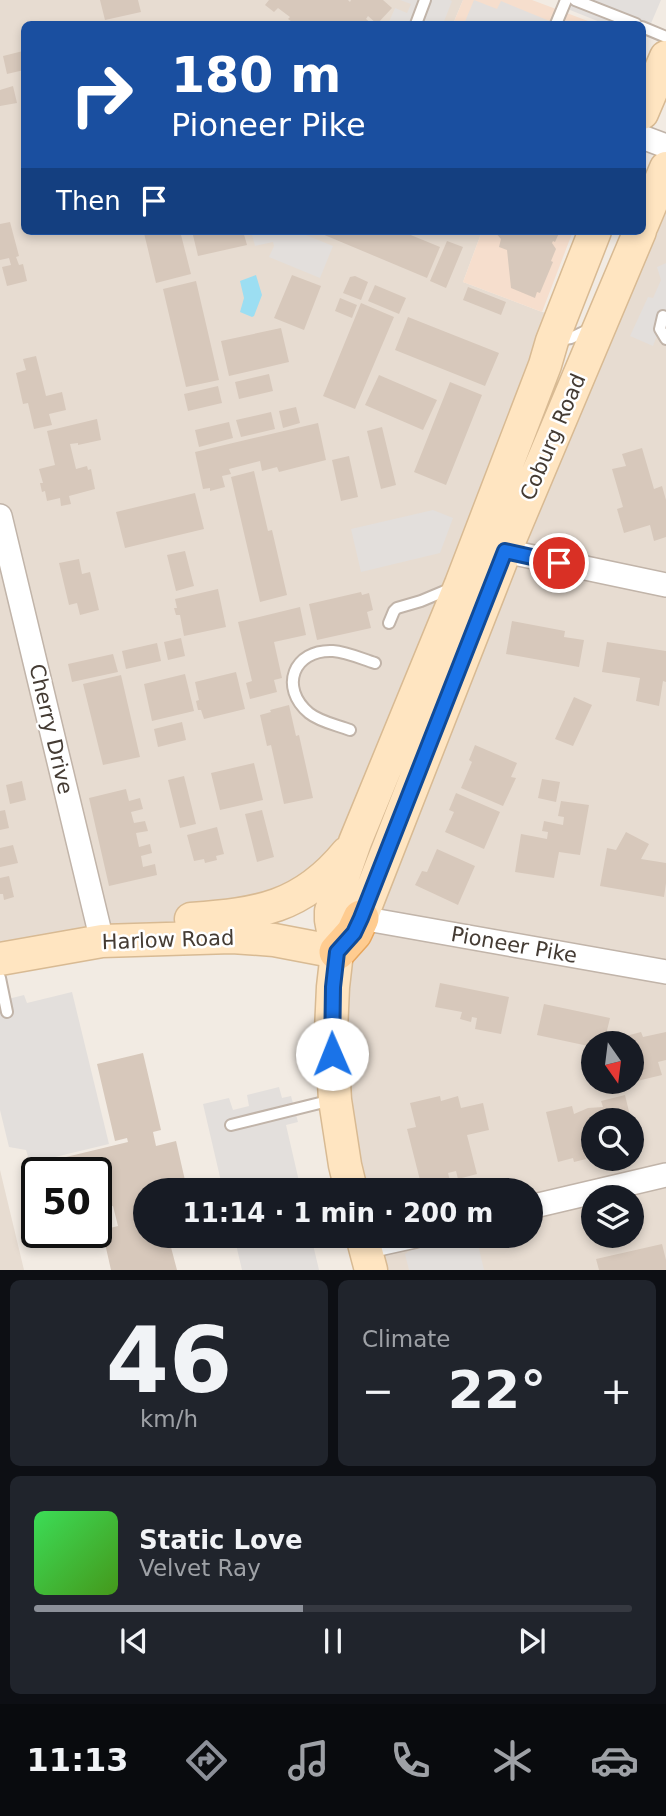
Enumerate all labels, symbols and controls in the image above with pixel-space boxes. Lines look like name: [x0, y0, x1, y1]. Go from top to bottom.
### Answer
text: 180 m: [171, 47, 341, 104]
icon: right: [56, 49, 147, 140]
text: Pioneer Pike: [171, 106, 366, 144]
icon: arrive: [135, 182, 173, 220]
text: Then: [56, 186, 121, 216]
street label: Coburg Road: [516, 370, 590, 504]
pin: [529, 533, 589, 593]
icon: arrive: [540, 544, 578, 582]
street label: Cherry Drive: [24, 662, 78, 796]
street label: Pioneer Pike: [449, 922, 579, 968]
street label: Harlow Road: [101, 926, 235, 954]
position arrow: [295, 1017, 369, 1091]
north arrow: [581, 1031, 644, 1094]
map controls: [581, 1031, 644, 1248]
button: search: [581, 1108, 644, 1171]
speed limit sign: 50: [21, 1157, 112, 1248]
button: layers: [581, 1185, 644, 1248]
text: 11:14 · 1 min · 200 m: [183, 1198, 493, 1228]
text: 46: [106, 1308, 232, 1413]
text: Climate: [362, 1326, 451, 1352]
text: 22°: [448, 1360, 546, 1420]
text: −: [362, 1369, 394, 1413]
text: +: [600, 1369, 632, 1413]
text: km/h: [140, 1406, 198, 1432]
text: Static Love: [139, 1525, 303, 1555]
text: Velvet Ray: [139, 1555, 261, 1581]
icon: previous: [115, 1622, 153, 1660]
icon: pause: [314, 1622, 352, 1660]
icon: next: [513, 1622, 551, 1660]
icon: directions: [182, 1736, 231, 1785]
icon: music: [284, 1736, 333, 1785]
icon: phone: [386, 1736, 435, 1785]
icon: climate: [488, 1736, 537, 1785]
icon: car: [590, 1736, 639, 1785]
text: 11:13: [27, 1741, 128, 1779]

